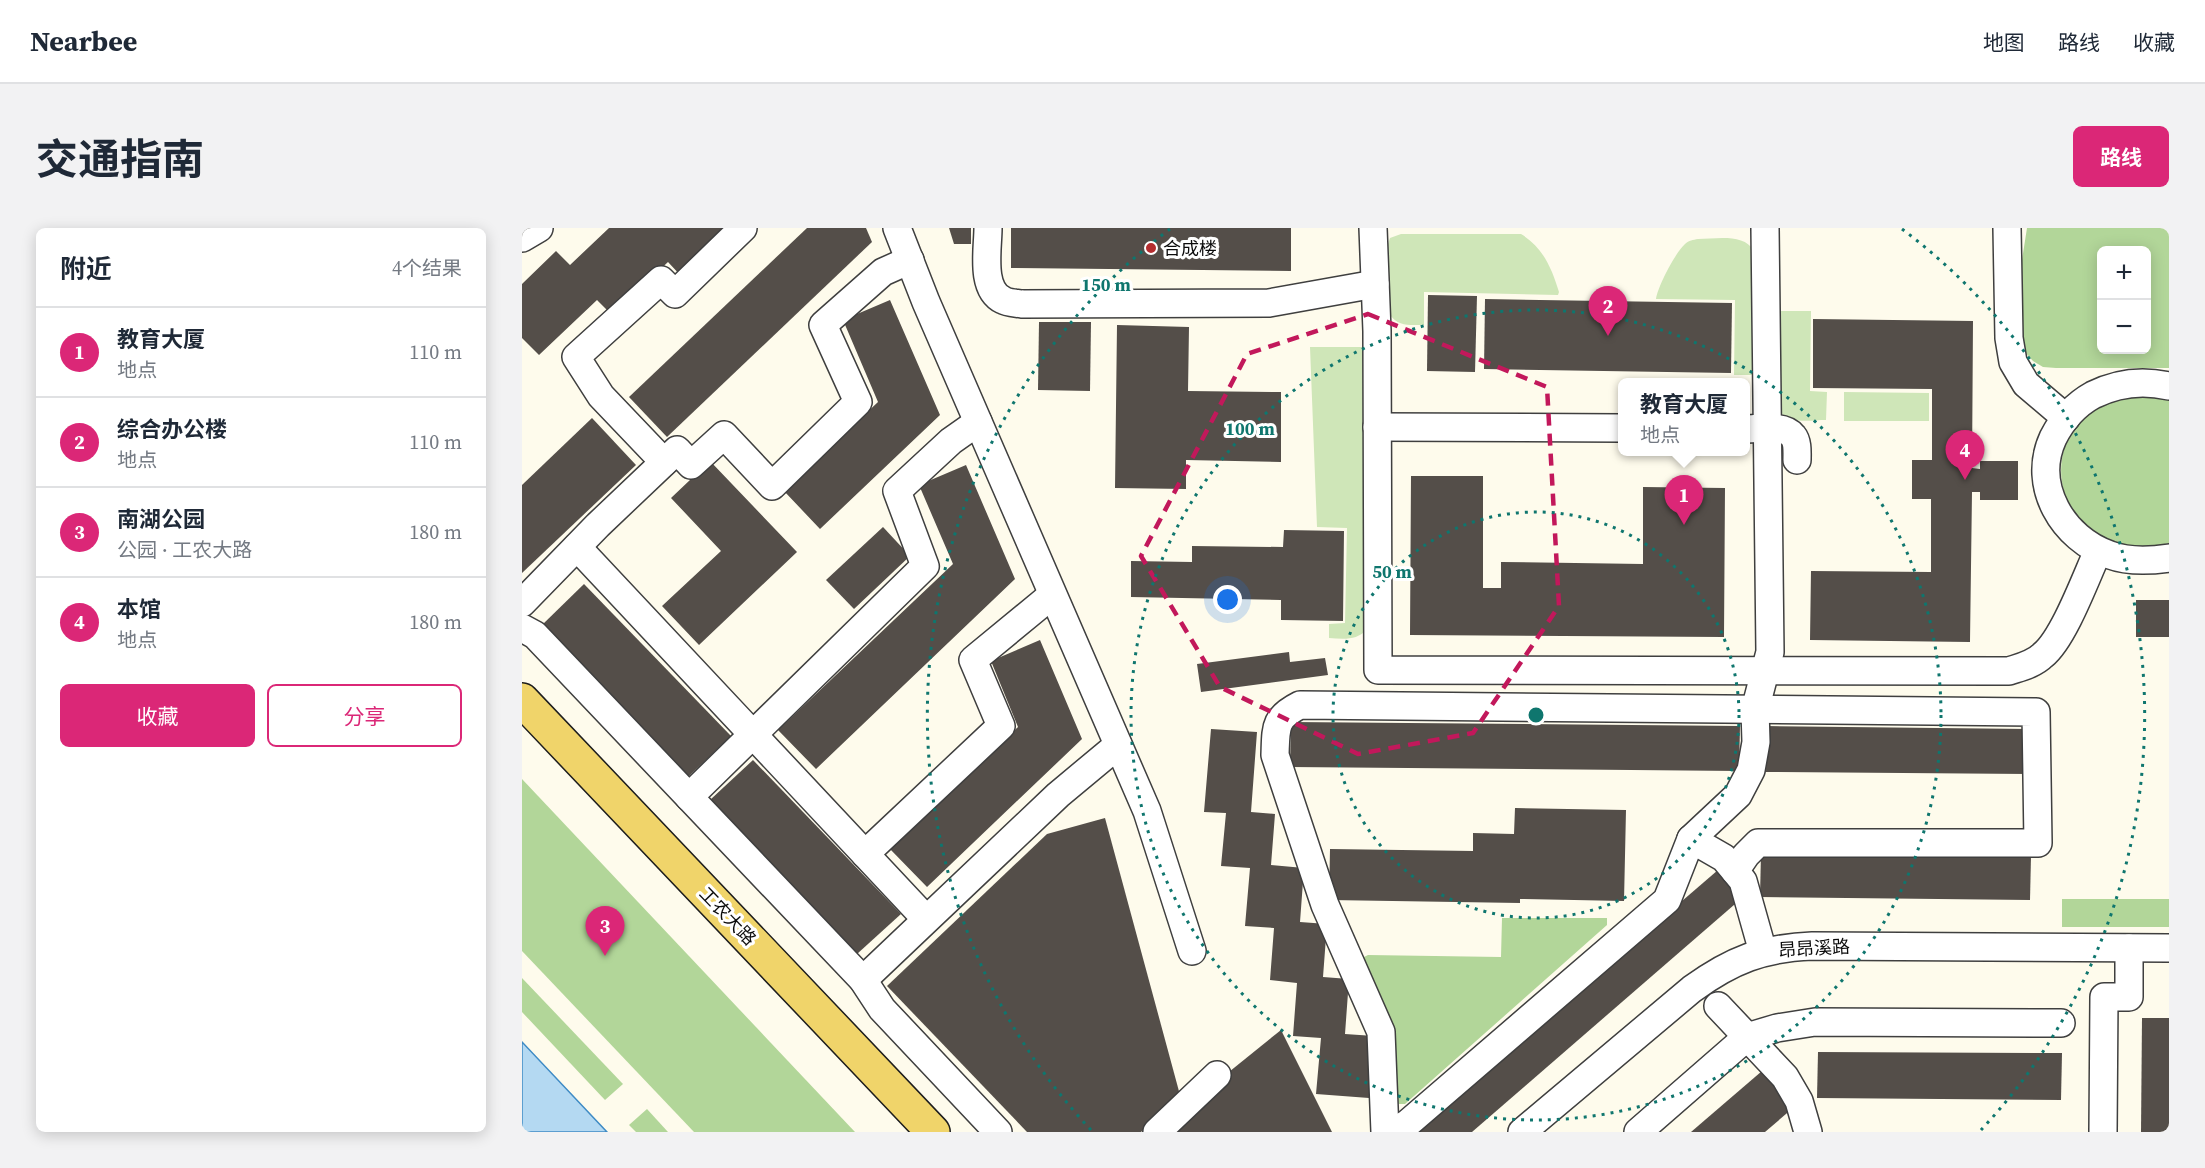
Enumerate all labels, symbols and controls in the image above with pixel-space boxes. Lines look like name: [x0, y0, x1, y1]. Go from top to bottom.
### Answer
text: Nearbee: [30, 22, 137, 60]
text: 地图: [1983, 28, 2025, 57]
text: 路线: [2058, 28, 2100, 57]
text: 收藏: [2133, 28, 2175, 57]
button: 路线: [2073, 126, 2169, 187]
text: 交通指南: [36, 130, 204, 188]
place label: 合成楼: [1163, 236, 1217, 261]
marker: 合成楼: [1144, 241, 1158, 255]
map controls: [2097, 246, 2151, 354]
button: +: [2097, 246, 2151, 300]
text: 附近: [60, 251, 112, 287]
text: 4个结果: [392, 254, 462, 282]
text: 150 m: [1081, 272, 1131, 297]
pin: 2: [1588, 286, 1628, 336]
button: −: [2097, 300, 2151, 354]
text: 教育大厦: [117, 324, 205, 354]
text: 1: [74, 338, 85, 366]
text: 110 m: [409, 338, 462, 366]
text: 地点: [117, 356, 157, 384]
popup: [1618, 378, 1750, 456]
text: 教育大厦: [1640, 389, 1728, 419]
text: 综合办公楼: [117, 414, 227, 444]
text: 100 m: [1225, 416, 1275, 441]
text: 地点: [1640, 421, 1680, 449]
text: 2: [74, 428, 85, 456]
text: 110 m: [409, 428, 462, 456]
pin: 4: [1946, 430, 1984, 480]
text: 地点: [117, 446, 157, 474]
pin: 1: [1664, 476, 1704, 525]
text: 南湖公园: [117, 504, 205, 534]
text: 3: [74, 518, 85, 546]
text: 180 m: [409, 518, 462, 546]
text: 公园 · 工农大路: [117, 536, 252, 564]
text: 50 m: [1372, 559, 1412, 584]
your location: [1213, 585, 1242, 614]
text: 本馆: [117, 594, 161, 624]
text: 4: [74, 608, 85, 636]
text: 180 m: [409, 608, 462, 636]
text: 地点: [117, 626, 157, 654]
button: 收藏: [60, 684, 255, 747]
button: 分享: [267, 684, 462, 747]
centre of rings: [1526, 705, 1546, 725]
street label: 工农大路: [694, 881, 762, 951]
pin: 3: [586, 906, 625, 956]
street label: 昂昂溪路: [1777, 934, 1851, 962]

